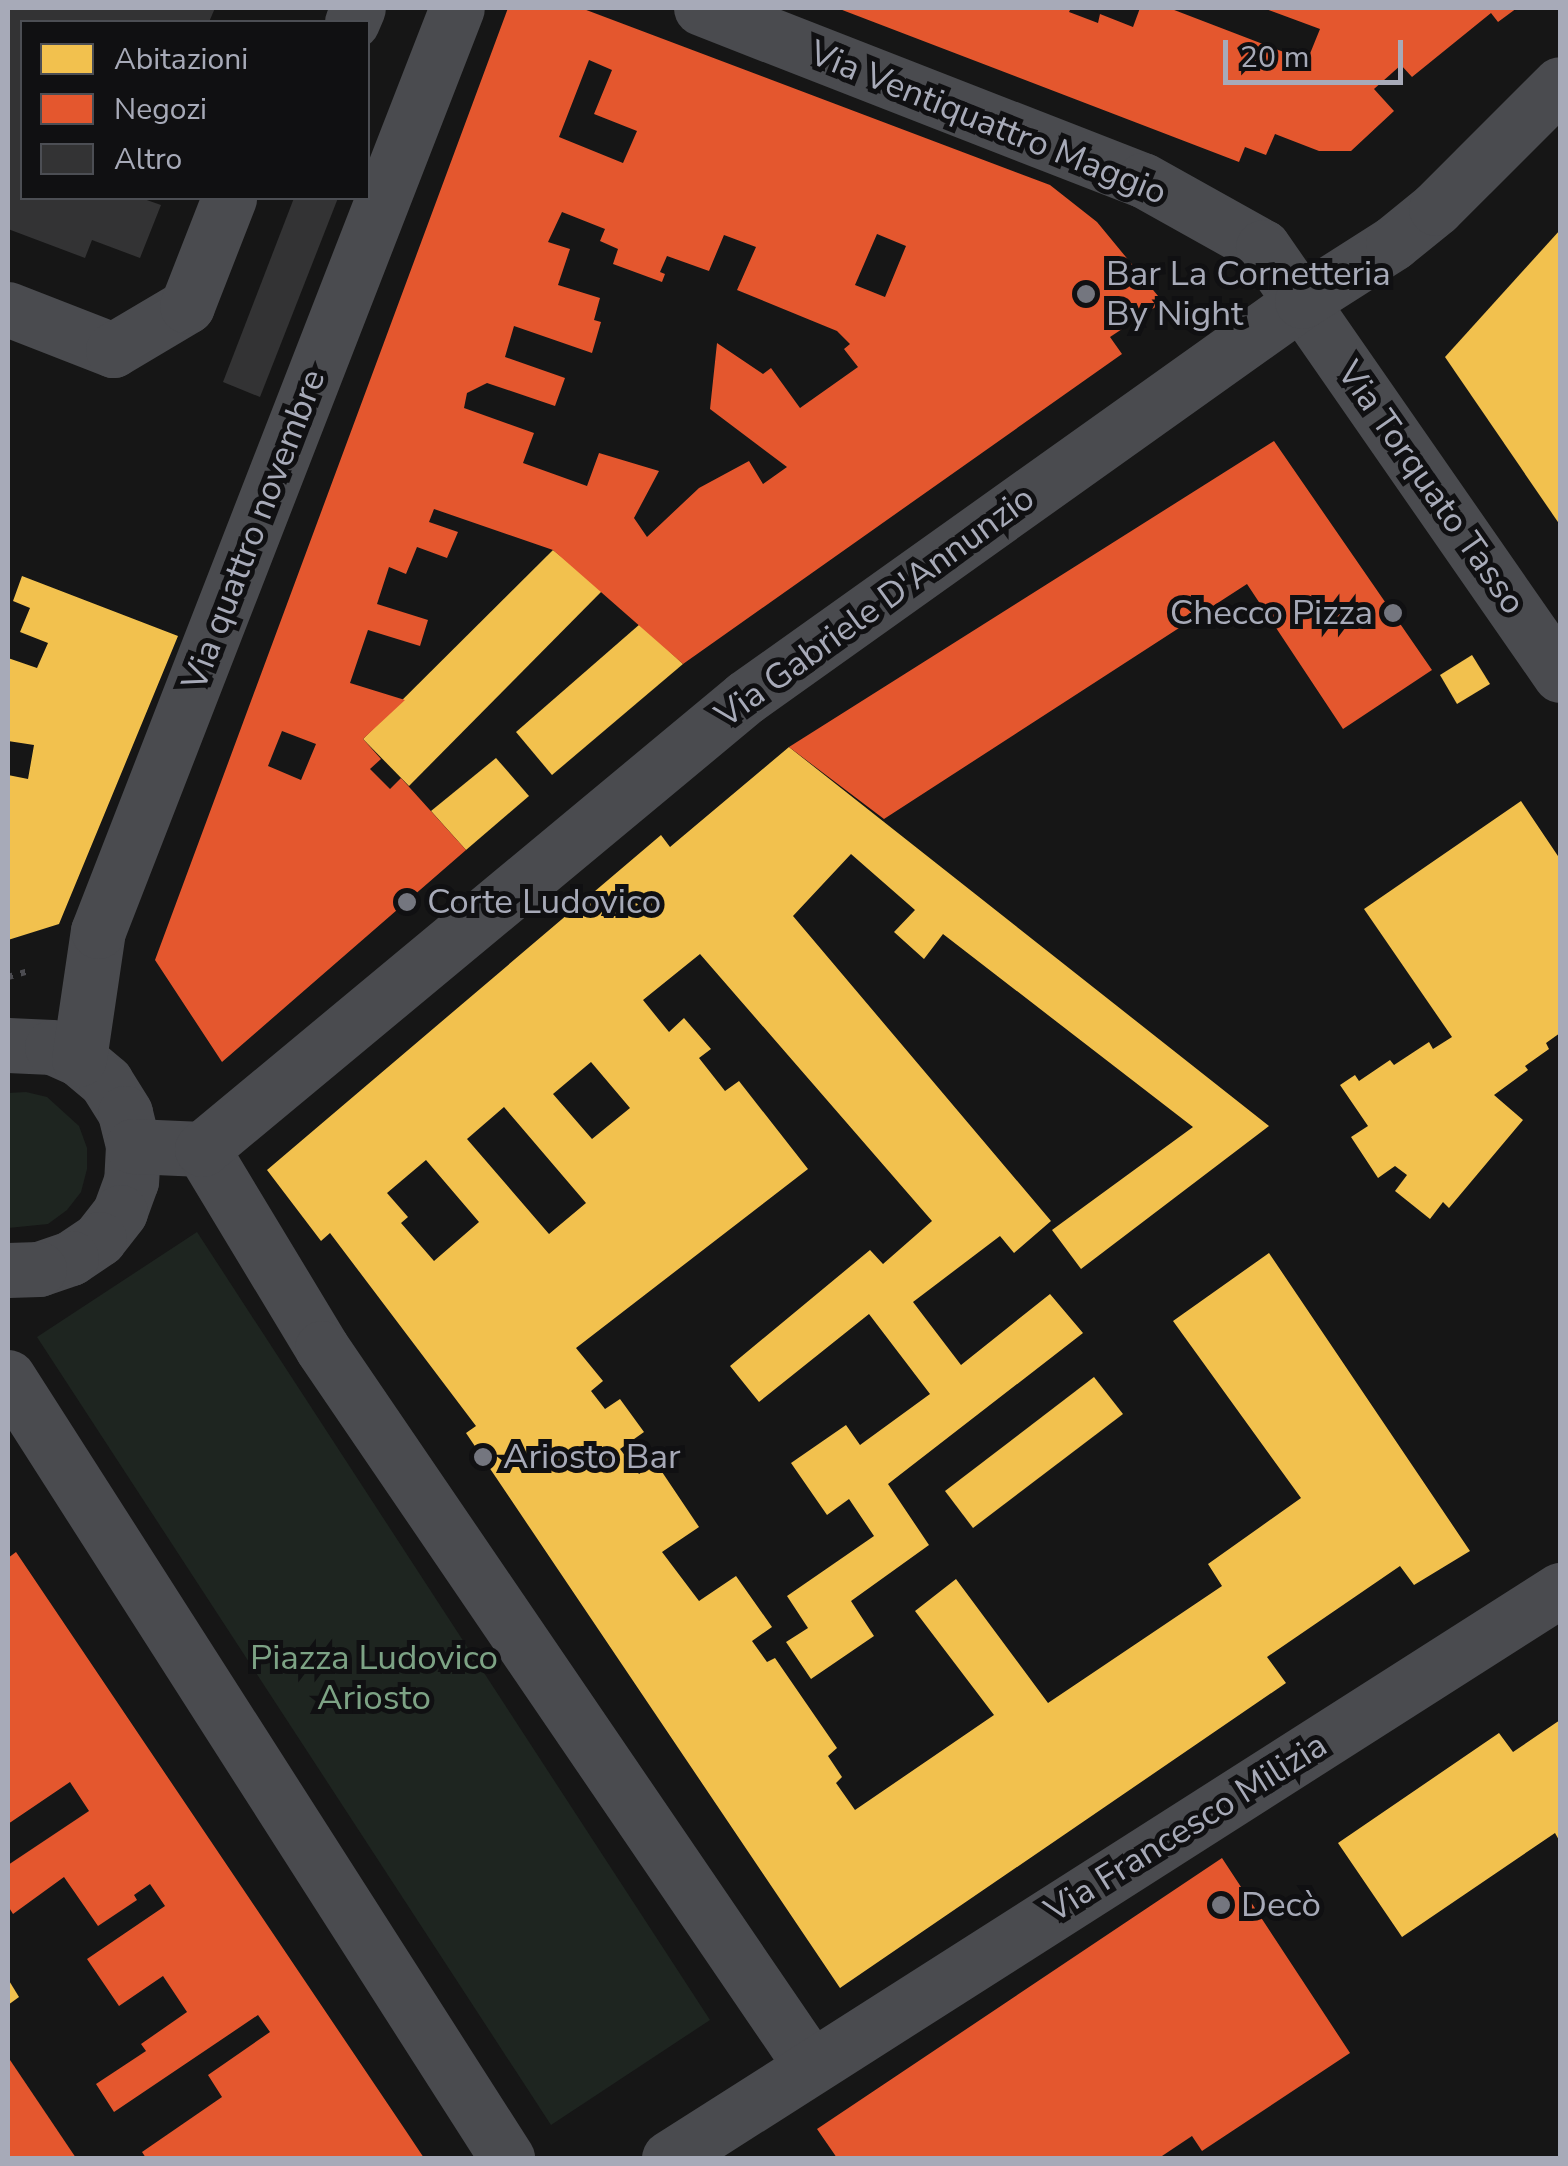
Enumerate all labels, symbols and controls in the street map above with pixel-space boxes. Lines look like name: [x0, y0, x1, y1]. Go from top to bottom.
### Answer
legend: [20, 20, 370, 200]
scale bar: [1228, 20, 1408, 82]
street label: Via Ventiquattro Maggio: [803, 32, 1173, 214]
text: 20 m: [1240, 37, 1309, 78]
text: Abitazioni: [114, 39, 248, 80]
text: Negozi: [114, 89, 207, 130]
text: Altro: [114, 139, 182, 180]
place label: Bar La Cornetteria By Night: [1106, 253, 1391, 335]
marker: Bar La Cornetteria By Night: [1075, 283, 1097, 305]
street label: Via Torquato Tasso: [1328, 353, 1534, 623]
street label: Via quattro novembre: [173, 364, 335, 696]
street label: Via Gabriele D'Annunzio: [708, 477, 1042, 737]
place label: Checco Pizza: [1170, 592, 1373, 634]
marker: Checco Pizza: [1382, 602, 1404, 624]
place label: Corte Ludovico: [427, 881, 661, 923]
marker: Corte Ludovico: [396, 891, 418, 913]
place label: Ariosto Bar: [503, 1436, 681, 1478]
marker: Ariosto Bar: [472, 1446, 494, 1468]
park label: Piazza Ludovico Ariosto: [250, 1637, 498, 1719]
street label: Via Francesco Milizia: [1037, 1724, 1335, 1932]
place label: Decò: [1241, 1884, 1321, 1926]
marker: Decò: [1210, 1894, 1232, 1916]

